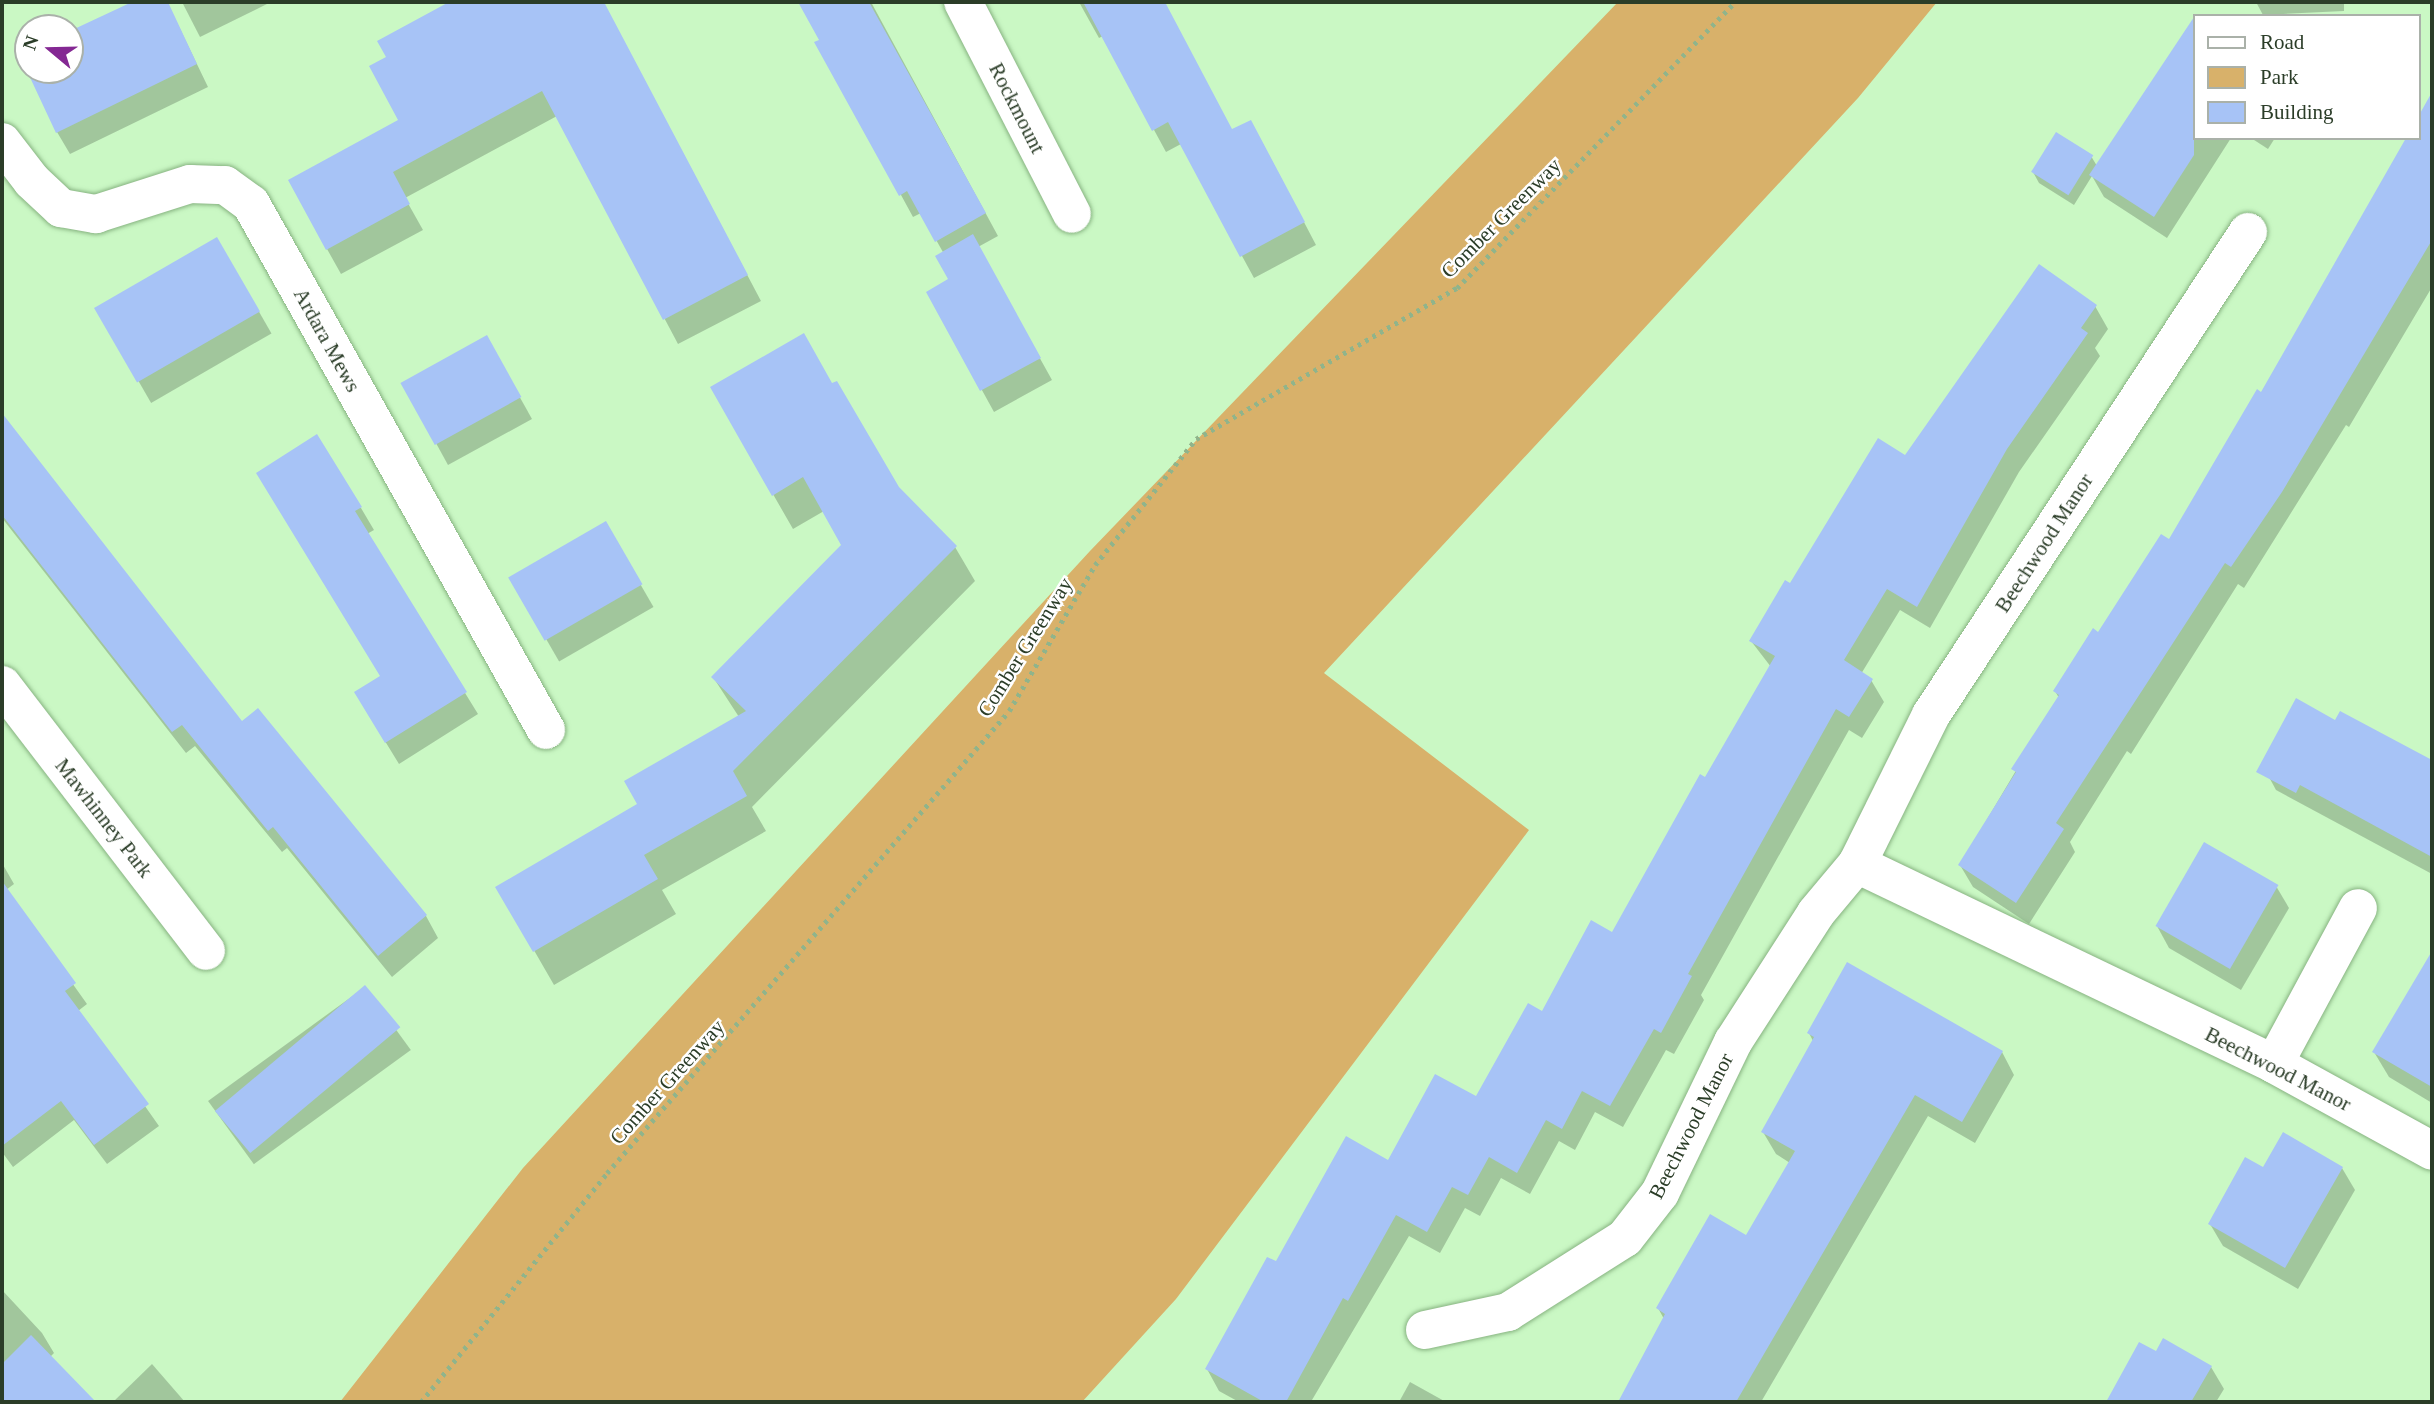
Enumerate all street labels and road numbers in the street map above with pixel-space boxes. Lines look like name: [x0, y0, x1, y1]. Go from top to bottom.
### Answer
street label: Rockmount: [984, 59, 1050, 157]
street label: Comber Greenway: [1436, 153, 1566, 283]
street label: Ardara Mews: [288, 284, 366, 396]
street label: Beechwood Manor: [1990, 469, 2098, 617]
street label: Comber Greenway: [972, 573, 1078, 721]
street label: Mawhinney Park: [50, 753, 158, 883]
street label: Comber Greenway: [604, 1014, 730, 1150]
street label: Beechwood Manor: [2201, 1021, 2355, 1117]
street label: Beechwood Manor: [1643, 1049, 1739, 1203]

